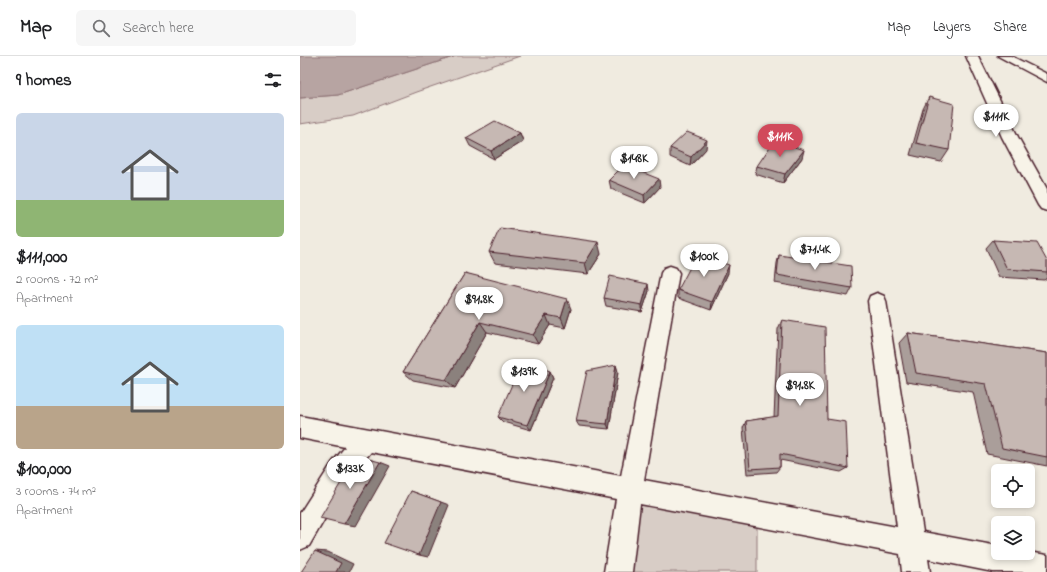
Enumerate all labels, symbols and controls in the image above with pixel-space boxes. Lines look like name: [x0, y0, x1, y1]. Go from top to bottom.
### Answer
search box: [76, 10, 356, 46]
text: Map: [20, 14, 52, 41]
icon: search: [90, 17, 112, 39]
text: Search here: [122, 17, 194, 39]
text: Map: [887, 17, 911, 38]
text: Layers: [933, 17, 971, 38]
text: Share: [993, 17, 1027, 38]
text: 9 homes: [16, 68, 72, 93]
icon: filters: [262, 69, 284, 91]
pin: $111K: [968, 104, 1024, 138]
text: $111K: [983, 107, 1009, 126]
pin: $111K: [752, 124, 808, 158]
text: $111K: [767, 127, 793, 146]
icon: home: [114, 139, 186, 211]
pin: $148K: [606, 146, 662, 180]
text: $148K: [620, 149, 648, 168]
pin: $71.4K: [782, 237, 848, 271]
text: $71.4K: [799, 240, 831, 259]
pin: $100K: [676, 244, 732, 278]
text: $111,000: [16, 245, 67, 270]
text: $100K: [689, 247, 719, 266]
text: 2 rooms · 72 m²: [16, 270, 98, 289]
pin: $91.8K: [446, 287, 512, 321]
text: Apartment: [16, 289, 73, 308]
text: $91.8K: [464, 290, 494, 309]
icon: home: [114, 351, 186, 423]
pin: $139K: [496, 359, 552, 393]
text: $139K: [510, 362, 538, 381]
pin: $91.8K: [767, 373, 833, 407]
text: $91.8K: [785, 376, 815, 395]
pin: $133K: [322, 456, 378, 490]
text: $100,000: [16, 457, 71, 482]
text: $133K: [335, 459, 365, 478]
map controls: [991, 464, 1035, 560]
button: locate: [991, 464, 1035, 508]
text: 3 rooms · 74 m²: [16, 482, 96, 501]
text: Apartment: [16, 501, 73, 520]
button: layers: [991, 516, 1035, 560]

